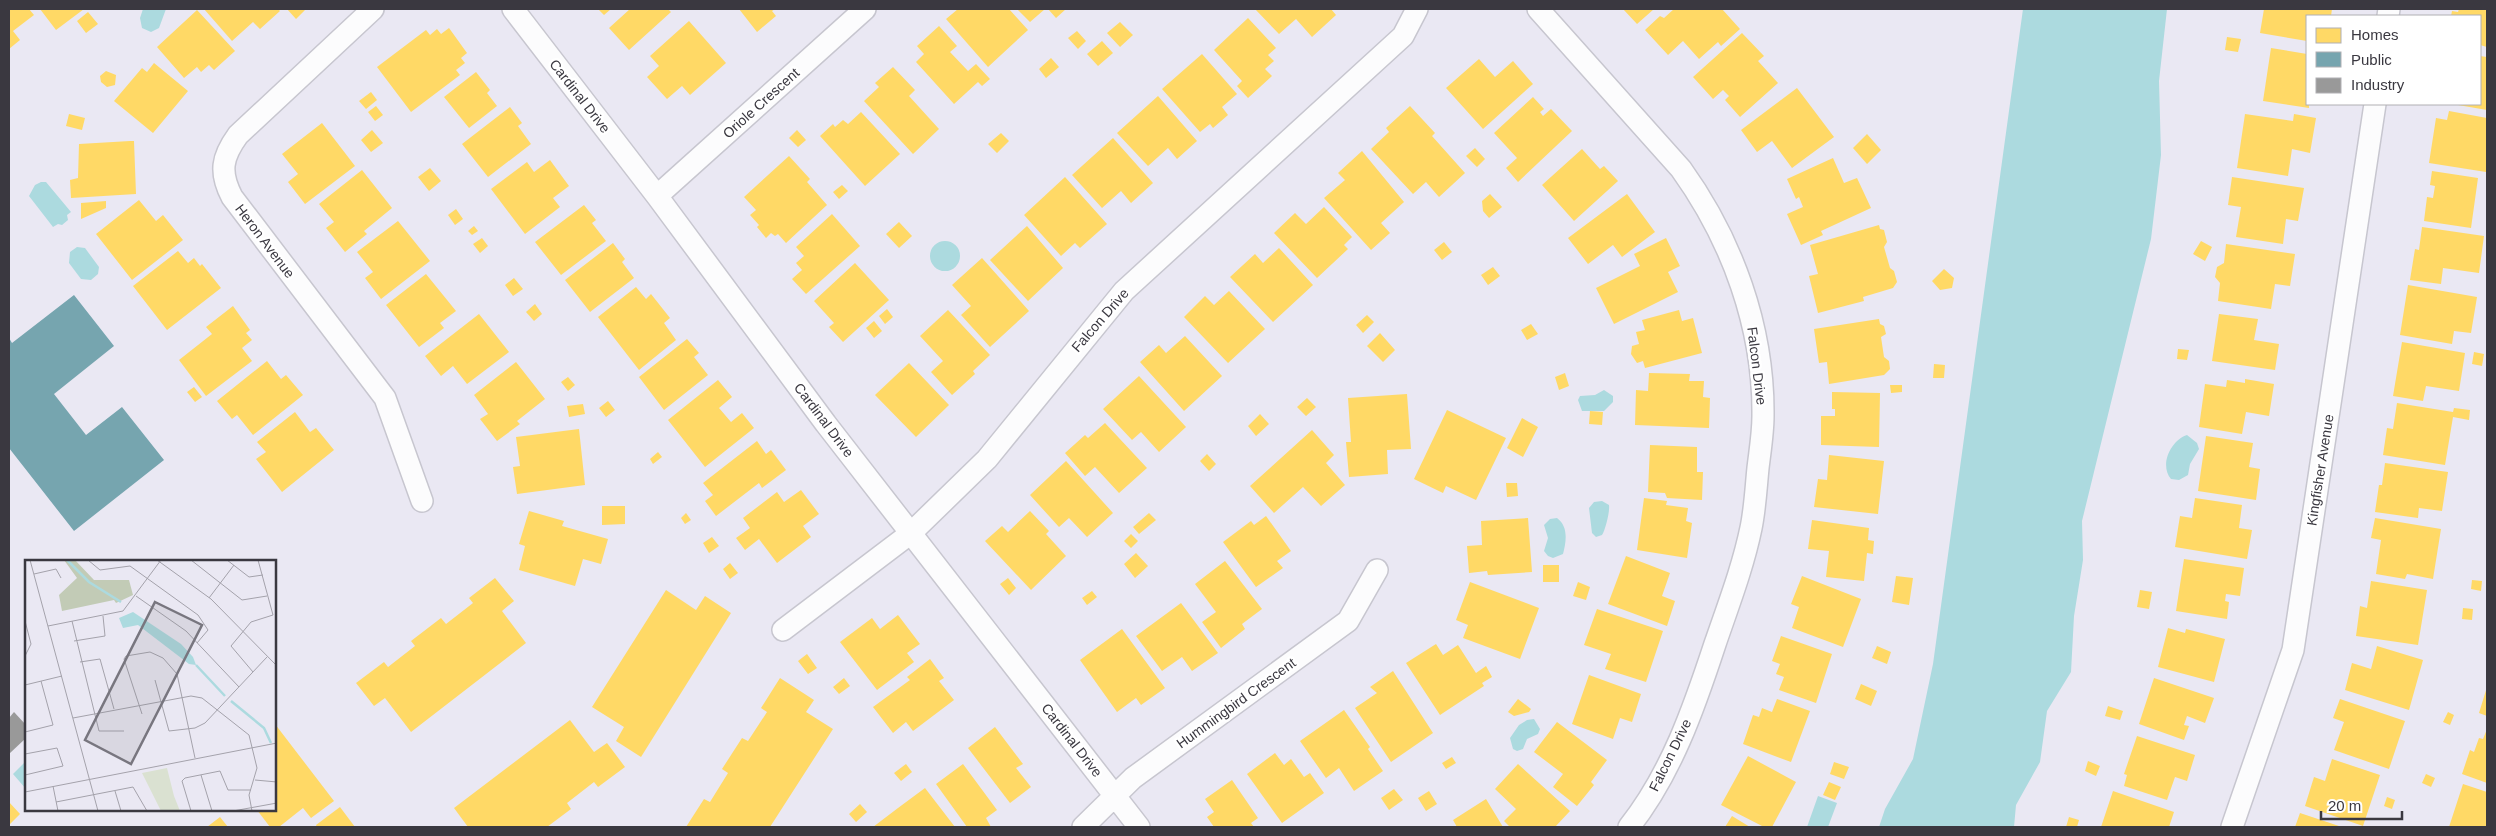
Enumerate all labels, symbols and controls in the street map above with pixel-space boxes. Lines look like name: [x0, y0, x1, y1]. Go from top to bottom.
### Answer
legend: [2306, 15, 2481, 105]
text: Homes: [2351, 26, 2399, 43]
text: Public: [2351, 51, 2392, 68]
street label: Cardinal Drive: [546, 56, 614, 136]
street label: Oriole Crescent: [720, 64, 803, 141]
text: Industry: [2351, 76, 2405, 93]
street label: Heron Avenue: [232, 201, 298, 281]
street label: Falcon Drive: [1068, 285, 1132, 355]
street label: Falcon Drive: [1744, 326, 1770, 406]
street label: Cardinal Drive: [791, 380, 857, 460]
street label: Kingfisher Avenue: [2303, 413, 2337, 527]
inset map: [25, 560, 276, 811]
street label: Hummingbird Crescent: [1173, 654, 1299, 752]
street label: Cardinal Drive: [1038, 700, 1106, 780]
street label: Falcon Drive: [1646, 716, 1695, 794]
scale bar: [2321, 788, 2402, 820]
text: 20 m: [2328, 797, 2361, 814]

